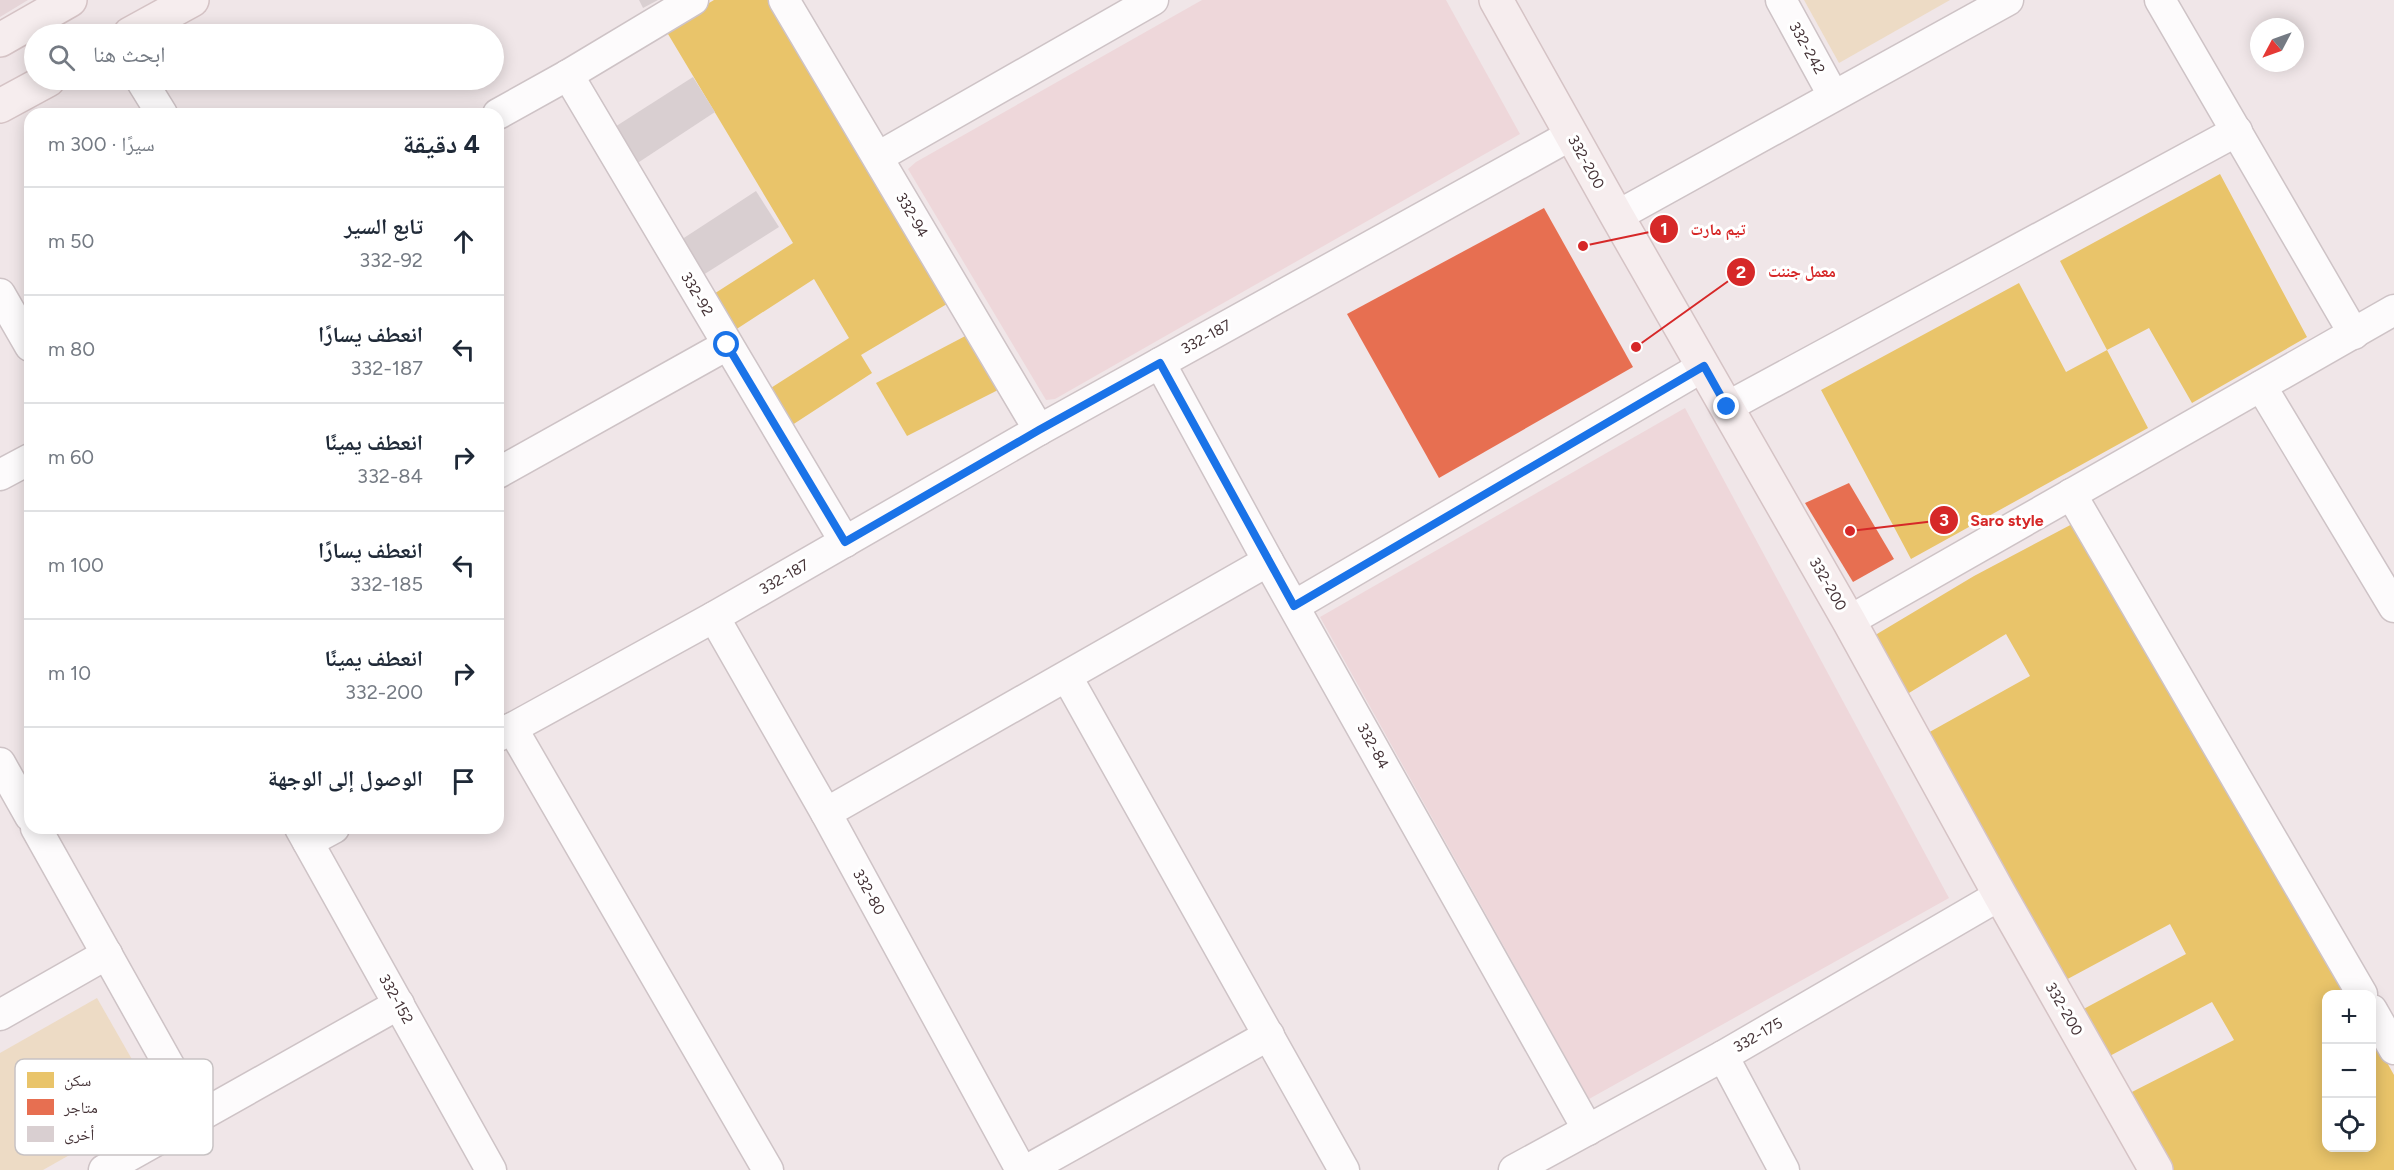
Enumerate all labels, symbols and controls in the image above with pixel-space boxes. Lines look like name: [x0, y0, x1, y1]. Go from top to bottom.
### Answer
north arrow: [2250, 18, 2304, 72]
street label: 332-242: [1785, 19, 1829, 77]
search box: [24, 24, 504, 90]
icon: search: [45, 41, 78, 74]
text: ابحث هنا: [93, 41, 166, 68]
text: 4 دقيقة: [403, 128, 480, 160]
text: سيرًا · 300 m: [48, 132, 155, 156]
street label: 332-200: [1564, 132, 1608, 192]
street label: 332-94: [892, 189, 932, 241]
callout: تيم مارت: [1649, 212, 1758, 246]
text: تابع السير: [344, 213, 423, 240]
text: 1: [1660, 218, 1668, 240]
text: تيم مارت: [1690, 220, 1746, 241]
icon: ahead: [447, 225, 480, 258]
text: 50 m: [48, 229, 94, 253]
text: 332-92: [359, 248, 423, 272]
callout: معمل جننت: [1726, 255, 1848, 289]
text: 2: [1736, 261, 1746, 283]
text: معمل جننت: [1768, 262, 1836, 281]
street label: 332-92: [677, 269, 717, 319]
street label: 332-187: [1178, 316, 1234, 358]
text: انعطف يسارًا: [318, 321, 423, 348]
route start: [713, 331, 739, 357]
icon: left: [447, 333, 480, 366]
text: 80 m: [48, 337, 95, 361]
text: 332-187: [350, 356, 423, 380]
route end: [1713, 393, 1739, 419]
text: انعطف يمينًا: [324, 429, 423, 456]
icon: right: [447, 441, 480, 474]
text: 60 m: [48, 445, 94, 469]
text: 332-84: [357, 464, 423, 488]
callout: Saro style: [1929, 503, 2056, 537]
text: 3: [1939, 509, 1949, 531]
text: Saro style: [1970, 511, 2044, 530]
text: انعطف يسارًا: [318, 537, 423, 564]
icon: left: [447, 549, 480, 582]
text: 100 m: [48, 553, 104, 577]
street label: 332-200: [1806, 554, 1850, 614]
street label: 332-187: [756, 556, 812, 598]
text: 332-185: [350, 572, 423, 596]
text: انعطف يمينًا: [324, 645, 423, 672]
icon: right: [447, 657, 480, 690]
text: 10 m: [48, 661, 91, 685]
text: 332-200: [345, 680, 423, 704]
street label: 332-84: [1353, 720, 1393, 772]
text: الوصول إلى الوجهة: [268, 765, 423, 792]
icon: arrive: [447, 765, 480, 798]
street label: 332-80: [849, 866, 889, 918]
street label: 332-152: [375, 971, 417, 1027]
street label: 332-200: [2042, 979, 2086, 1039]
map controls: [2322, 990, 2376, 1152]
button: +: [2322, 990, 2376, 1044]
street label: 332-175: [1730, 1014, 1786, 1056]
button: −: [2322, 1044, 2376, 1098]
legend: [15, 1059, 213, 1155]
text: سكن: [64, 1071, 91, 1091]
text: متاجر: [63, 1098, 98, 1117]
button: locate: [2322, 1098, 2376, 1152]
text: أخرى: [64, 1125, 94, 1145]

